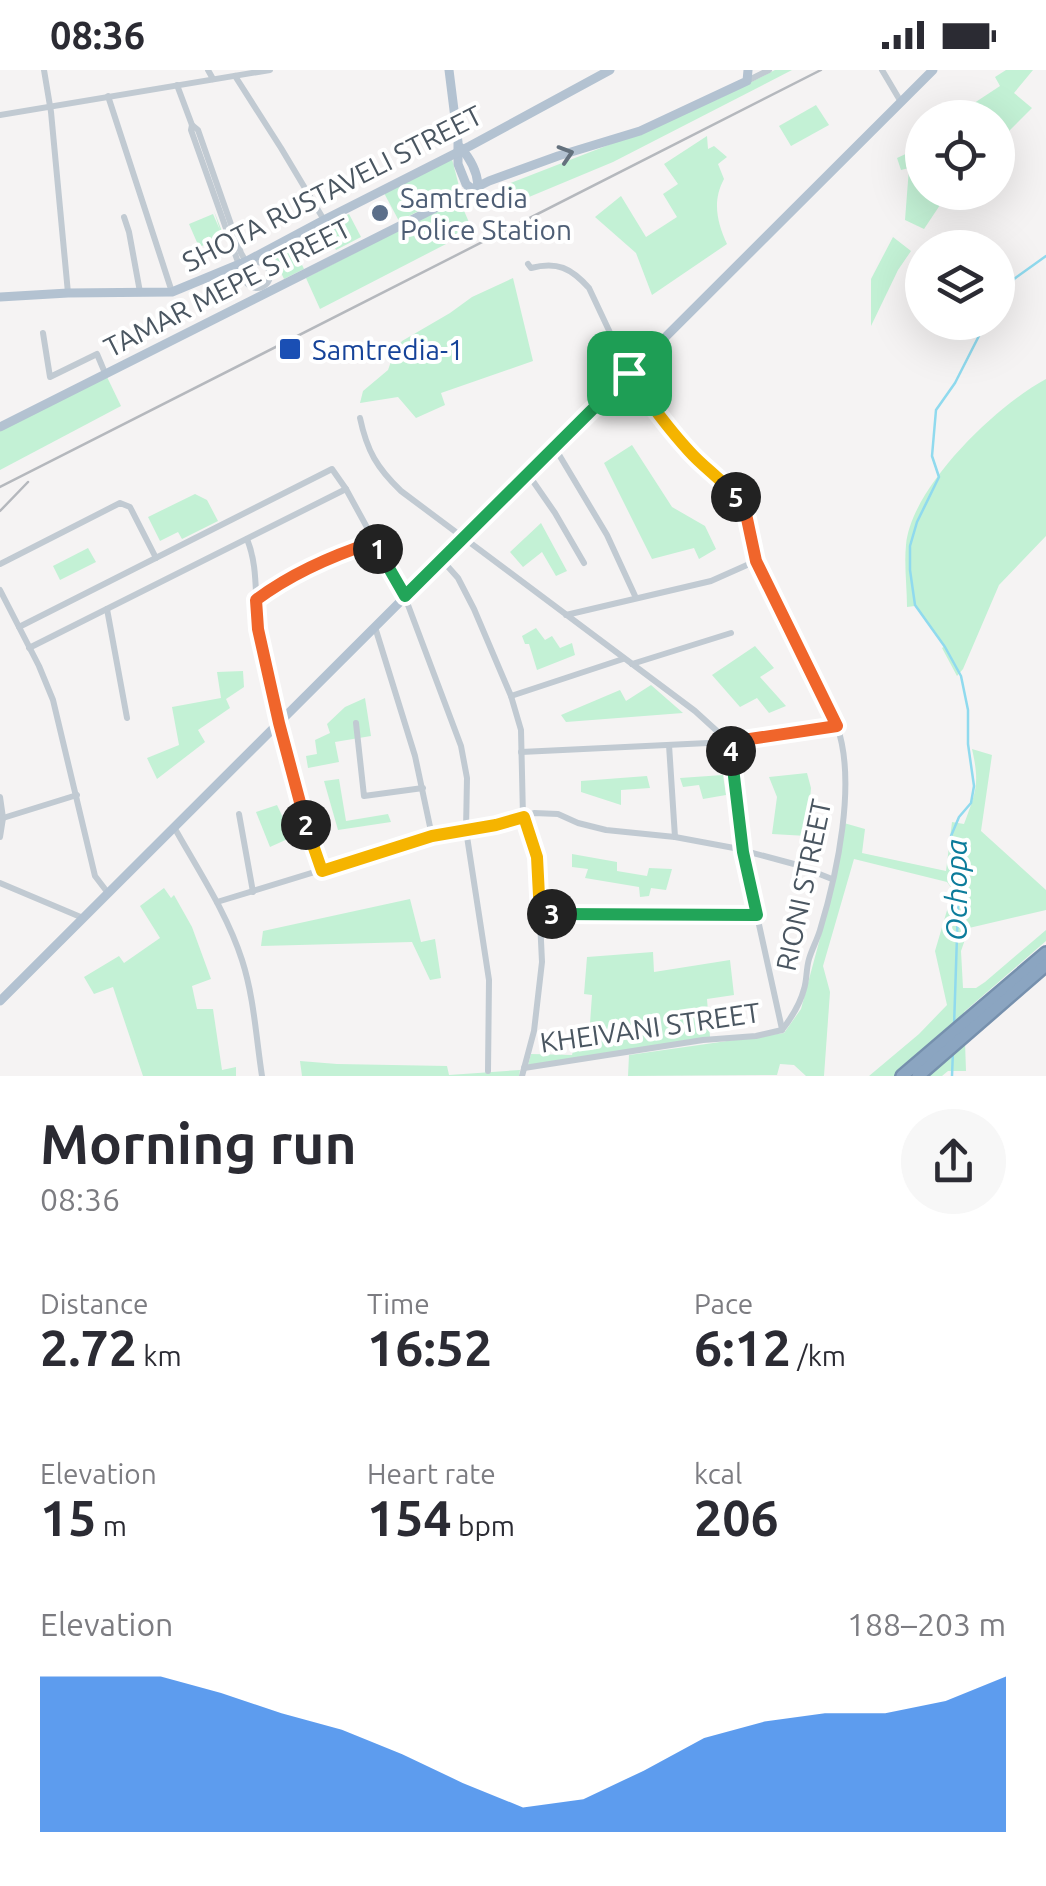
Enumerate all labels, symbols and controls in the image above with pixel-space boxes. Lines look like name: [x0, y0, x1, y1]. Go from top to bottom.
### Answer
text: 08:36: [50, 14, 145, 56]
street label: SHOTA RUSTAVELI STREET: [177, 99, 487, 277]
map controls: [905, 100, 1015, 340]
button: locate: [905, 100, 1015, 210]
one-way arrow: [557, 145, 574, 165]
place label: Samtredia Police Station: [400, 182, 572, 245]
marker: Samtredia Police Station: [369, 202, 391, 224]
street label: TAMAR MEPE STREET: [99, 211, 356, 363]
button: layers: [905, 230, 1015, 340]
pin: [587, 331, 672, 416]
place label: Samtredia-1: [312, 334, 464, 365]
marker: Samtredia-1: [277, 336, 303, 362]
icon: arrive: [602, 346, 657, 401]
pin: 5: [711, 472, 761, 522]
text: 5: [728, 481, 744, 512]
pin: 1: [353, 524, 403, 574]
text: 1: [370, 533, 386, 564]
pin: 4: [706, 726, 756, 776]
text: 4: [723, 735, 739, 766]
street label: RIONI STREET: [770, 796, 836, 974]
pin: 2: [281, 800, 331, 850]
text: 2: [298, 809, 314, 840]
water label: Ochopa: [939, 839, 973, 941]
pin: 3: [527, 889, 577, 939]
text: 3: [544, 898, 560, 929]
street label: KHEIVANI STREET: [538, 996, 763, 1058]
button: share: [901, 1109, 1006, 1214]
text: Morning run: [40, 1113, 357, 1174]
text: 08:36: [40, 1181, 120, 1217]
text: Distance: [40, 1288, 148, 1319]
text: Time: [367, 1288, 430, 1319]
text: Pace: [694, 1288, 753, 1319]
text: 2.72: [40, 1319, 137, 1375]
text: 16:52: [367, 1319, 492, 1375]
text: 6:12: [694, 1319, 791, 1375]
text: km: [137, 1340, 182, 1371]
text: /km: [791, 1340, 846, 1371]
text: Elevation: [40, 1458, 157, 1489]
text: Heart rate: [367, 1458, 496, 1489]
text: kcal: [694, 1458, 742, 1489]
text: 15: [40, 1489, 96, 1545]
text: 154: [367, 1489, 452, 1545]
text: 206: [694, 1489, 779, 1545]
text: m: [96, 1510, 127, 1541]
text: bpm: [452, 1510, 515, 1541]
text: Elevation: [40, 1606, 173, 1642]
text: 188–203 m: [847, 1606, 1006, 1642]

